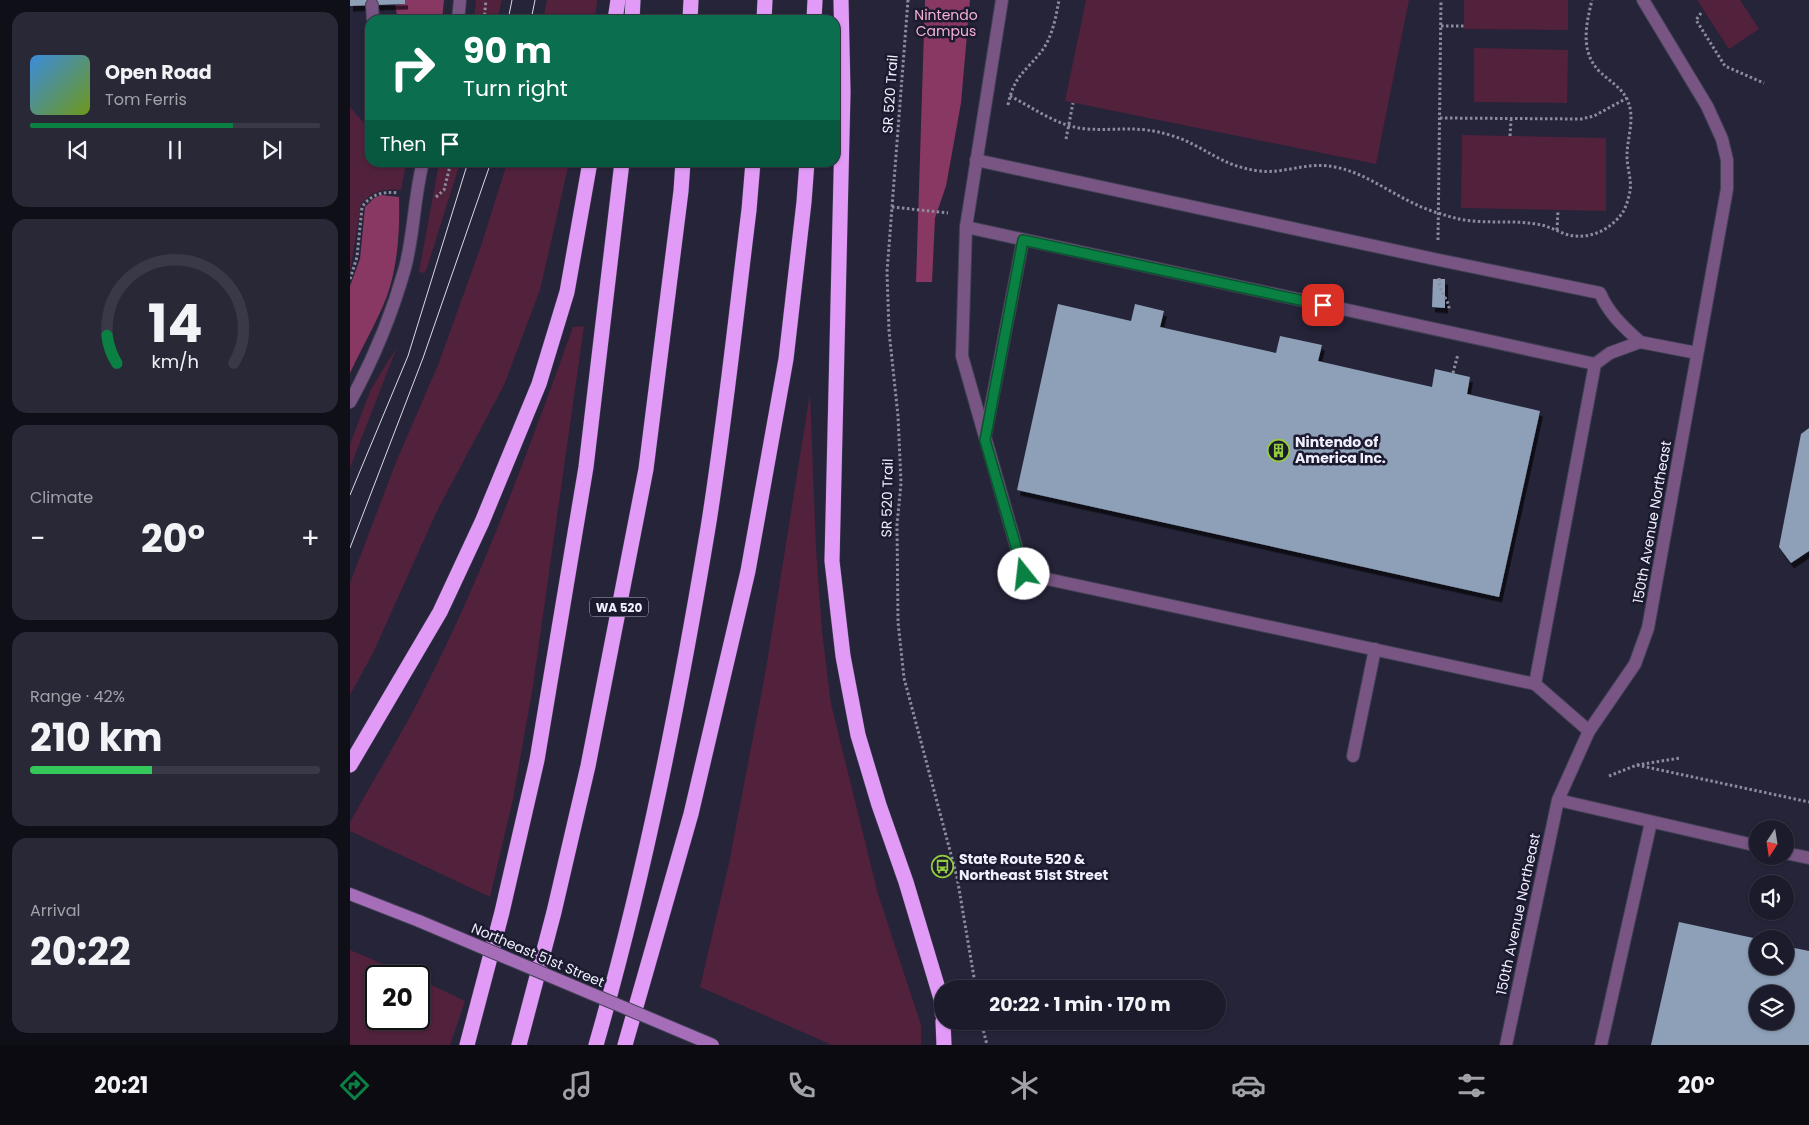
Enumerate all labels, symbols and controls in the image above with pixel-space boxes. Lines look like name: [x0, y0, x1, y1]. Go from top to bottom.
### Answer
park label: Nintendo Campus: [914, 5, 978, 41]
text: 90 m: [463, 26, 552, 75]
icon: right: [380, 35, 445, 100]
street label: SR 520 Trail: [877, 54, 903, 134]
text: Open Road: [105, 59, 212, 86]
text: Turn right: [463, 73, 568, 104]
text: Tom Ferris: [105, 88, 187, 111]
icon: arrive: [436, 130, 464, 158]
text: Then: [380, 131, 426, 158]
icon: previous: [64, 136, 92, 164]
icon: pause: [161, 136, 189, 164]
icon: next: [258, 136, 286, 164]
pin: [1302, 284, 1344, 326]
text: 14: [148, 287, 202, 360]
icon: arrive: [1309, 291, 1337, 319]
text: km/h: [151, 349, 199, 374]
place label: Nintendo of America Inc.: [1295, 432, 1386, 468]
building icon: Nintendo of America Inc.: [1267, 438, 1291, 462]
street label: 150th Avenue Northeast: [1628, 439, 1676, 605]
street label: SR 520 Trail: [876, 458, 898, 538]
text: Climate: [30, 486, 93, 509]
text: 20°: [141, 512, 205, 565]
text: −: [30, 519, 45, 558]
text: +: [301, 519, 320, 558]
position arrow: [997, 547, 1049, 599]
road number: WA 520: [590, 598, 648, 616]
text: Range · 42%: [30, 685, 125, 708]
text: 210 km: [30, 711, 163, 764]
north arrow: [1749, 820, 1794, 865]
map controls: [1749, 820, 1794, 1030]
street label: 150th Avenue Northeast: [1491, 831, 1545, 997]
place label: State Route 520 & Northeast 51st Street: [959, 849, 1109, 885]
bus stop icon: State Route 520 & Northeast 51st Street: [931, 855, 955, 879]
button: sound: [1749, 875, 1794, 920]
text: Arrival: [30, 899, 80, 922]
street label: Northeast 51st Street: [468, 918, 608, 992]
text: 20:22: [30, 925, 131, 978]
button: search: [1749, 930, 1794, 975]
speed limit sign: 20: [365, 965, 430, 1030]
button: layers: [1749, 985, 1794, 1030]
text: 20:22 · 1 min · 170 m: [989, 991, 1171, 1018]
icon: directions: [337, 1068, 372, 1103]
icon: music: [560, 1068, 595, 1103]
icon: phone: [784, 1068, 819, 1103]
icon: climate: [1007, 1068, 1042, 1103]
icon: car: [1231, 1068, 1266, 1103]
icon: filters: [1454, 1068, 1489, 1103]
text: 20:21: [94, 1070, 148, 1101]
text: 20°: [1678, 1070, 1715, 1101]

